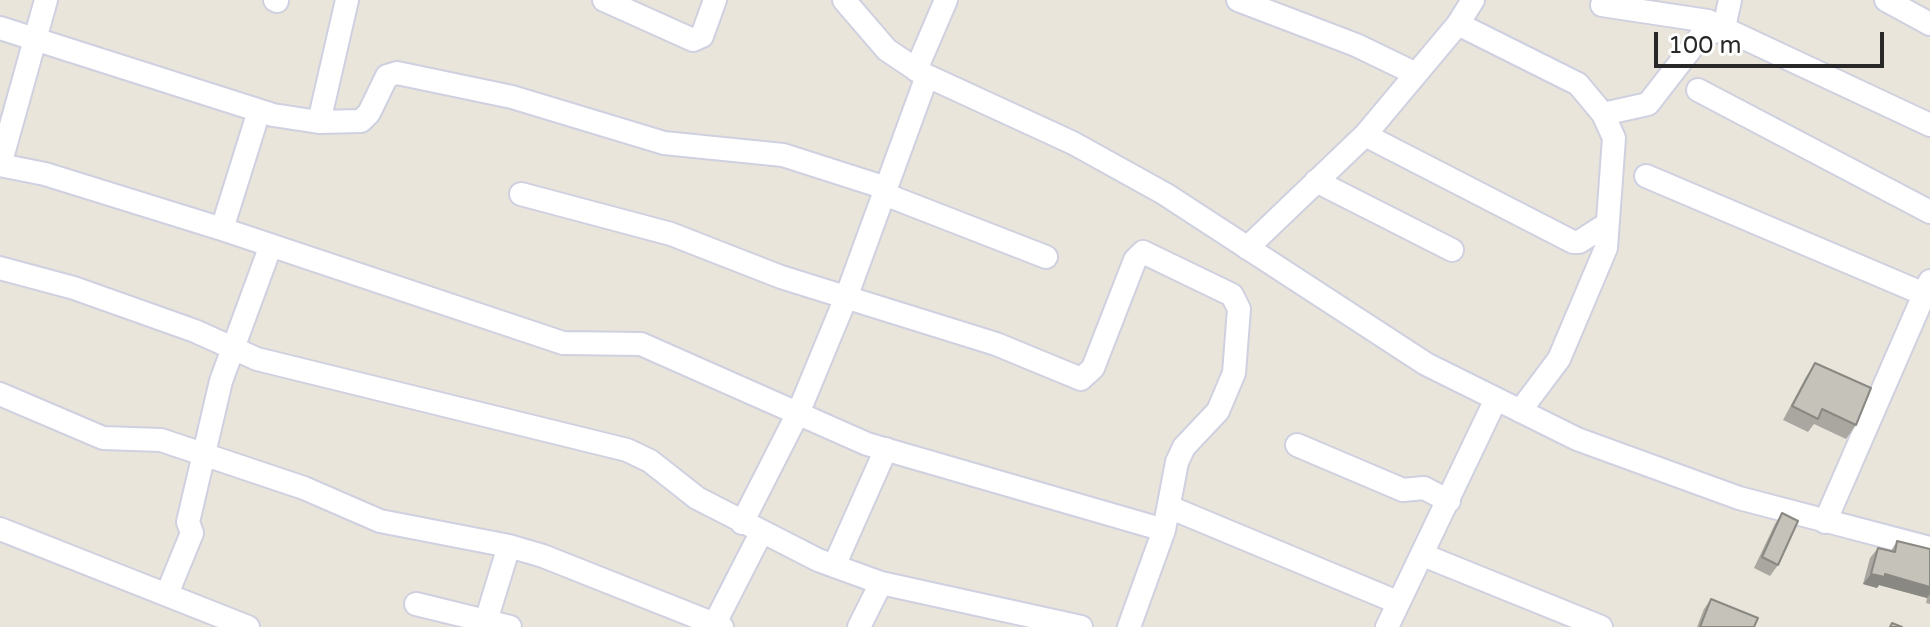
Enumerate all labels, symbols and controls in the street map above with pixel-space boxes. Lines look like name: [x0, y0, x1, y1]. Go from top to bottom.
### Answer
scale bar: [1658, 16, 1888, 66]
text: 100 m: [1668, 31, 1742, 60]

